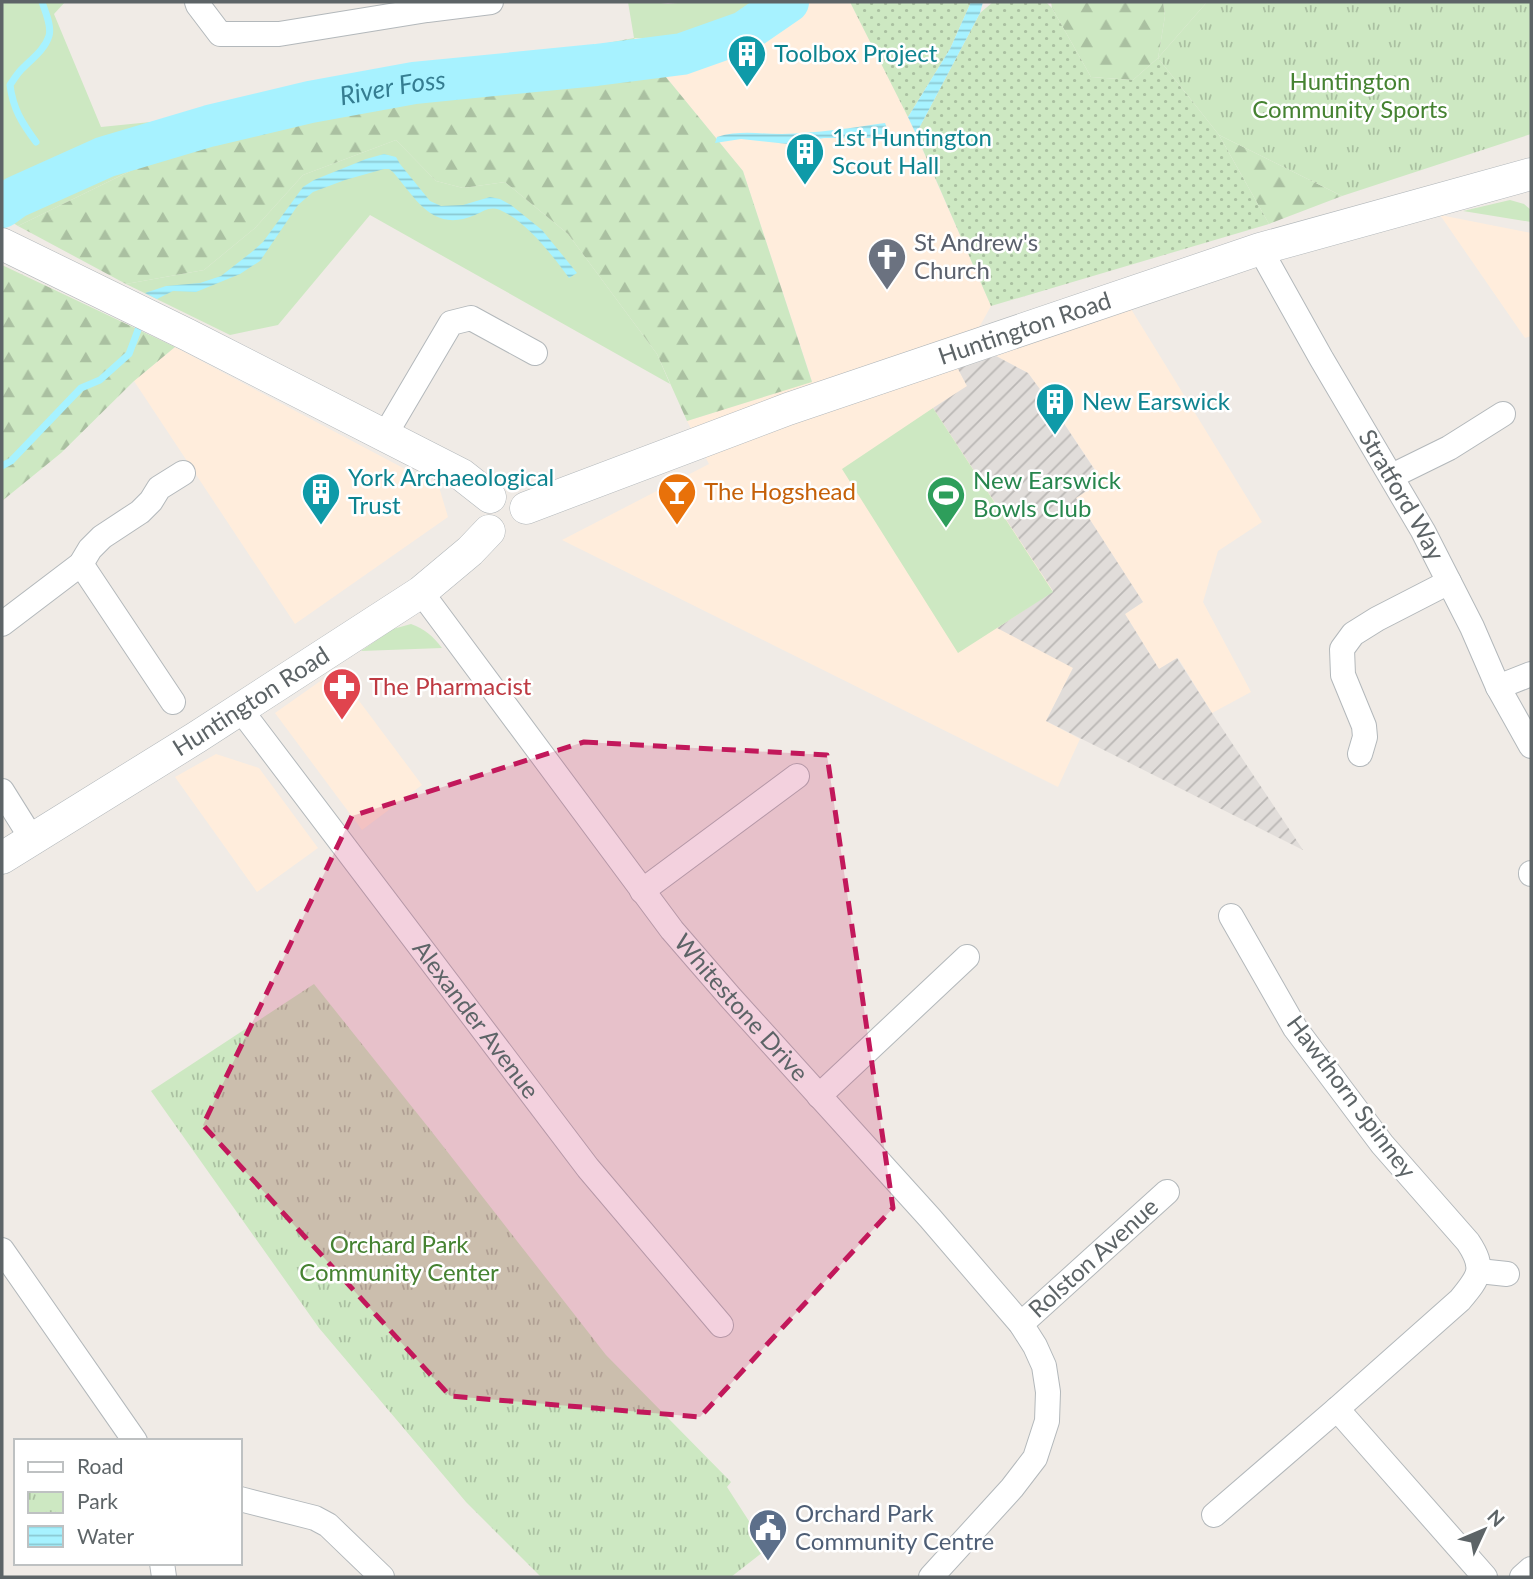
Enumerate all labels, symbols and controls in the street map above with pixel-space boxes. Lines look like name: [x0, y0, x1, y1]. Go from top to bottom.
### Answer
building icon: Toolbox Project: [726, 33, 768, 88]
place label: Toolbox Project: [774, 38, 938, 67]
water label: River Foss: [337, 63, 447, 111]
park label: Huntington Community Sports: [1252, 66, 1448, 123]
place label: 1st Huntington Scout Hall: [832, 122, 992, 179]
building icon: 1st Huntington Scout Hall: [784, 131, 826, 186]
place label: St Andrew's Church: [914, 227, 1038, 284]
church icon: St Andrew's Church: [866, 236, 908, 291]
street label: Huntington Road: [934, 285, 1114, 370]
building icon: New Earswick: [1034, 381, 1076, 436]
place label: New Earswick: [1082, 386, 1231, 415]
street label: Stratford Way: [1353, 424, 1452, 565]
place label: York Archaeological Trust: [348, 462, 554, 519]
place label: New Earswick Bowls Club: [973, 465, 1122, 522]
building icon: York Archaeological Trust: [300, 471, 342, 526]
bar icon: The Hogshead: [656, 471, 698, 526]
sports icon: New Earswick Bowls Club: [925, 474, 967, 529]
place label: The Hogshead: [704, 476, 856, 505]
street label: Huntington Road: [167, 639, 334, 762]
pharmacy icon: The Pharmacist: [321, 666, 363, 721]
place label: The Pharmacist: [369, 671, 532, 700]
street label: Whitestone Drive: [669, 927, 815, 1087]
street label: Alexander Avenue: [408, 934, 546, 1104]
street label: Hawthorn Spinney: [1282, 1009, 1423, 1184]
street label: Rolston Avenue: [1022, 1191, 1163, 1323]
park label: Orchard Park Community Center: [299, 1229, 499, 1286]
legend: [14, 1439, 242, 1565]
text: Road: [77, 1453, 124, 1478]
text: Park: [77, 1488, 118, 1513]
north arrow: [1449, 1495, 1519, 1565]
place label: Orchard Park Community Centre: [795, 1498, 994, 1555]
text: N: [1483, 1505, 1510, 1531]
public building icon: Orchard Park Community Centre: [747, 1507, 789, 1562]
text: Water: [77, 1523, 134, 1548]

